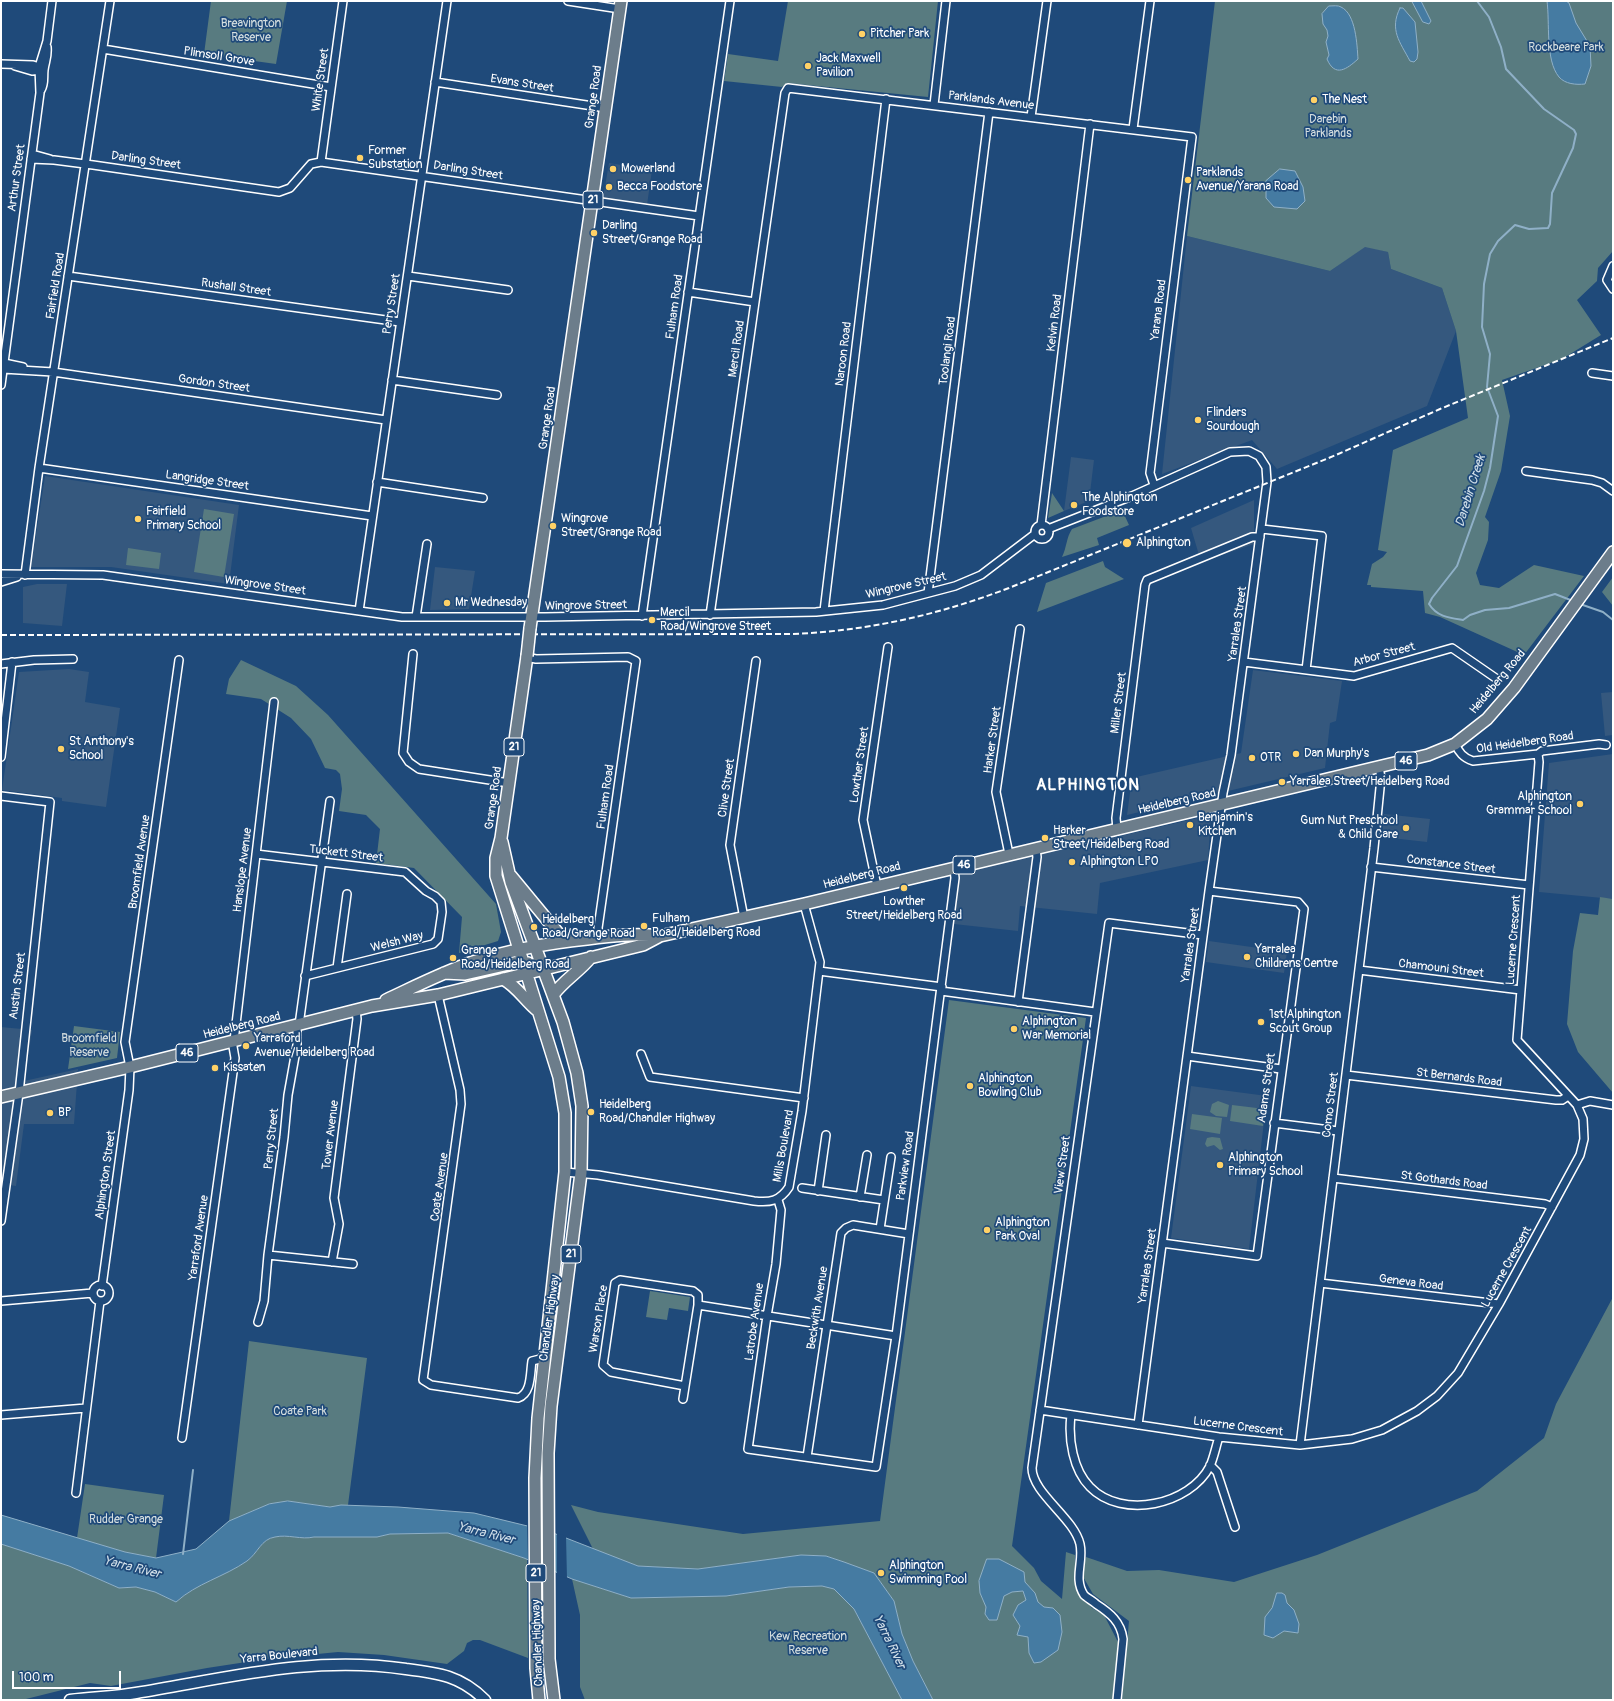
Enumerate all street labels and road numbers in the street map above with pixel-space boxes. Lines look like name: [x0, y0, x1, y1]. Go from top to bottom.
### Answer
street label: Plimsoll Grove: [182, 44, 256, 70]
street label: White Street: [309, 47, 333, 113]
street label: Grange Road: [582, 64, 606, 130]
street label: Evans Street: [489, 72, 555, 96]
street label: Parklands Avenue: [947, 89, 1035, 113]
street label: Arthur Street: [5, 143, 29, 213]
street label: Darling Street: [110, 149, 182, 173]
street label: Darling Street: [432, 158, 504, 184]
road number: 21: [583, 191, 603, 209]
street label: Fairfield Road: [44, 251, 68, 321]
street label: Perry Street: [380, 273, 404, 335]
street label: Fulham Road: [663, 274, 687, 340]
street label: Rushall Street: [200, 276, 272, 300]
street label: Yarana Road: [1148, 279, 1170, 341]
street label: Kelvin Road: [1044, 294, 1066, 352]
street label: Toolangi Road: [937, 316, 959, 386]
street label: Mercil Road: [726, 320, 748, 378]
street label: Naroon Road: [833, 321, 855, 387]
street label: Gordon Street: [177, 372, 251, 396]
street label: Grange Road: [536, 385, 560, 451]
street label: Langridge Street: [164, 468, 250, 494]
street label: Wingrove Street: [864, 570, 948, 602]
street label: Wingrove Street: [223, 573, 307, 599]
street label: Yarralea Street: [1226, 586, 1250, 662]
street label: Wingrove Street: [545, 598, 627, 614]
street label: Arbor Street: [1351, 640, 1417, 670]
street label: Heidelberg Road: [1467, 647, 1529, 717]
street label: Miller Street: [1108, 671, 1130, 735]
street label: Harker Street: [981, 705, 1005, 775]
street label: Lowther Street: [848, 726, 872, 804]
street label: Old Heidelberg Road: [1475, 729, 1575, 757]
road number: 21: [504, 738, 524, 756]
road number: 46: [1395, 752, 1417, 770]
street label: Clive Street: [716, 758, 738, 818]
street label: Fulham Road: [594, 764, 618, 830]
street label: Grange Road: [482, 765, 506, 831]
street label: Heidelberg Road: [1137, 786, 1217, 818]
street label: Broomfield Avenue: [126, 814, 154, 910]
street label: Hanslope Avenue: [231, 827, 255, 913]
street label: Tuckett Street: [308, 842, 384, 866]
street label: Constance Street: [1406, 852, 1496, 878]
road number: 46: [953, 856, 975, 874]
street label: Heidelberg Road: [822, 859, 902, 893]
street label: Lucerne Crescent: [1504, 894, 1524, 986]
street label: Yarralea Street: [1179, 907, 1203, 983]
street label: Welsh Way: [369, 929, 425, 955]
street label: Austin Street: [7, 952, 29, 1020]
street label: Chamouni Street: [1398, 957, 1484, 981]
street label: Heidelberg Road: [202, 1009, 282, 1043]
road number: 46: [176, 1044, 198, 1062]
street label: Adams Street: [1255, 1052, 1279, 1124]
street label: St Bernards Road: [1415, 1066, 1503, 1090]
street label: Como Street: [1320, 1071, 1342, 1139]
street label: Tower Avenue: [320, 1099, 342, 1171]
street label: Perry Street: [262, 1108, 282, 1170]
street label: Mills Boulevard: [771, 1109, 797, 1183]
street label: Alphington Street: [93, 1129, 119, 1221]
street label: Parkview Road: [894, 1130, 918, 1202]
street label: View Street: [1052, 1135, 1074, 1195]
street label: Coate Avenue: [428, 1152, 452, 1222]
street label: St Gothards Road: [1400, 1169, 1488, 1193]
street label: Yarraford Avenue: [186, 1194, 212, 1282]
street label: Lucerne Crescent: [1479, 1224, 1535, 1310]
street label: Yarralea Street: [1136, 1228, 1160, 1304]
road number: 21: [561, 1245, 581, 1263]
street label: Beckwith Avenue: [804, 1265, 832, 1351]
street label: Geneva Road: [1378, 1272, 1444, 1294]
street label: Chandler Highway: [537, 1274, 563, 1362]
street label: Latrobe Avenue: [742, 1282, 768, 1362]
street label: Warson Place: [587, 1284, 611, 1354]
street label: Lucerne Crescent: [1192, 1414, 1284, 1440]
road number: 21: [526, 1564, 546, 1582]
street label: Chandler Highway: [529, 1599, 547, 1687]
street label: Yarra Boulevard: [240, 1645, 318, 1667]

